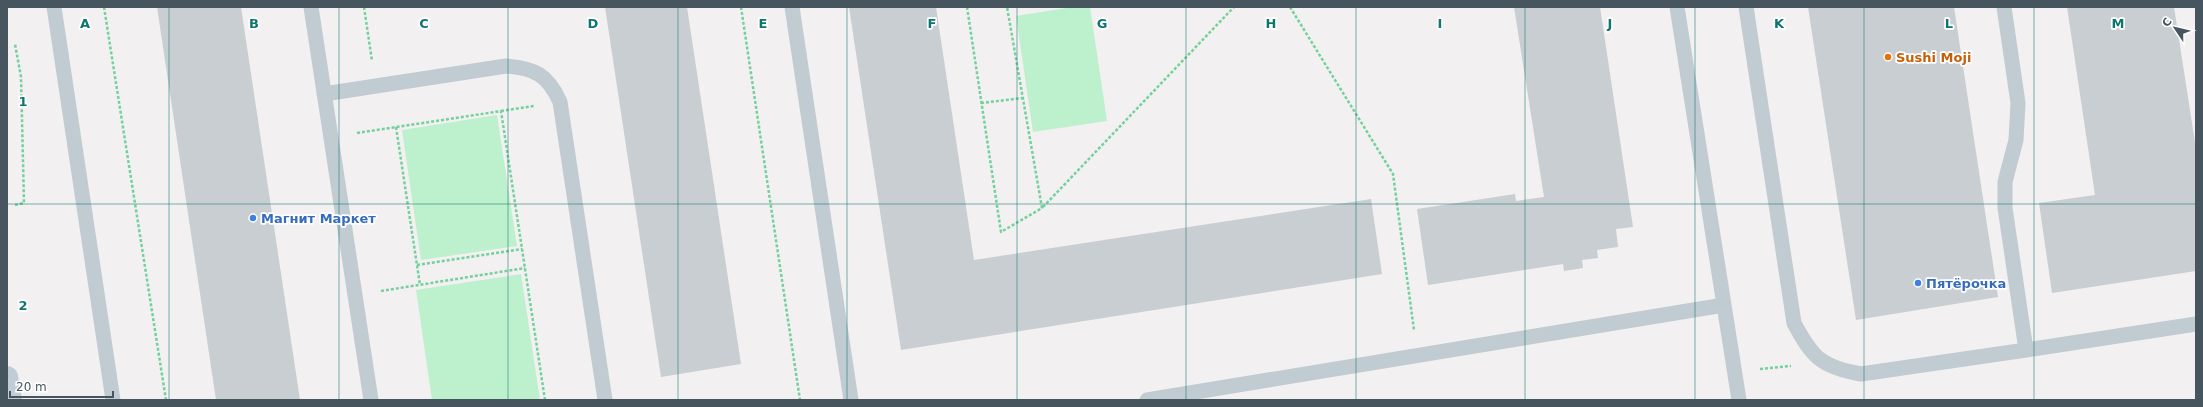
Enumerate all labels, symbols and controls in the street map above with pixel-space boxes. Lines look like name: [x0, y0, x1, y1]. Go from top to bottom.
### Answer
north arrow: [2155, 8, 2195, 48]
text: A: [80, 16, 90, 31]
text: B: [249, 16, 259, 31]
text: C: [419, 16, 429, 31]
text: D: [588, 16, 599, 31]
text: E: [759, 16, 767, 31]
text: F: [928, 16, 936, 31]
text: G: [1097, 16, 1107, 31]
text: H: [1266, 16, 1276, 31]
text: I: [1438, 16, 1442, 31]
text: J: [1607, 16, 1612, 31]
text: K: [1774, 16, 1785, 31]
text: L: [1945, 16, 1953, 31]
text: M: [2112, 16, 2124, 31]
text: С: [2160, 16, 2175, 30]
place label: Sushi Moji: [1896, 50, 1971, 65]
marker: Sushi Moji: [1883, 52, 1893, 62]
text: 1: [18, 94, 28, 109]
place label: Магнит Маркет: [261, 211, 376, 226]
marker: Магнит Маркет: [248, 213, 258, 223]
place label: Пятёрочка: [1926, 276, 2006, 291]
marker: Пятёрочка: [1913, 278, 1923, 288]
text: 2: [18, 298, 28, 313]
scale bar: [10, 373, 113, 399]
text: 20 m: [16, 380, 47, 394]

